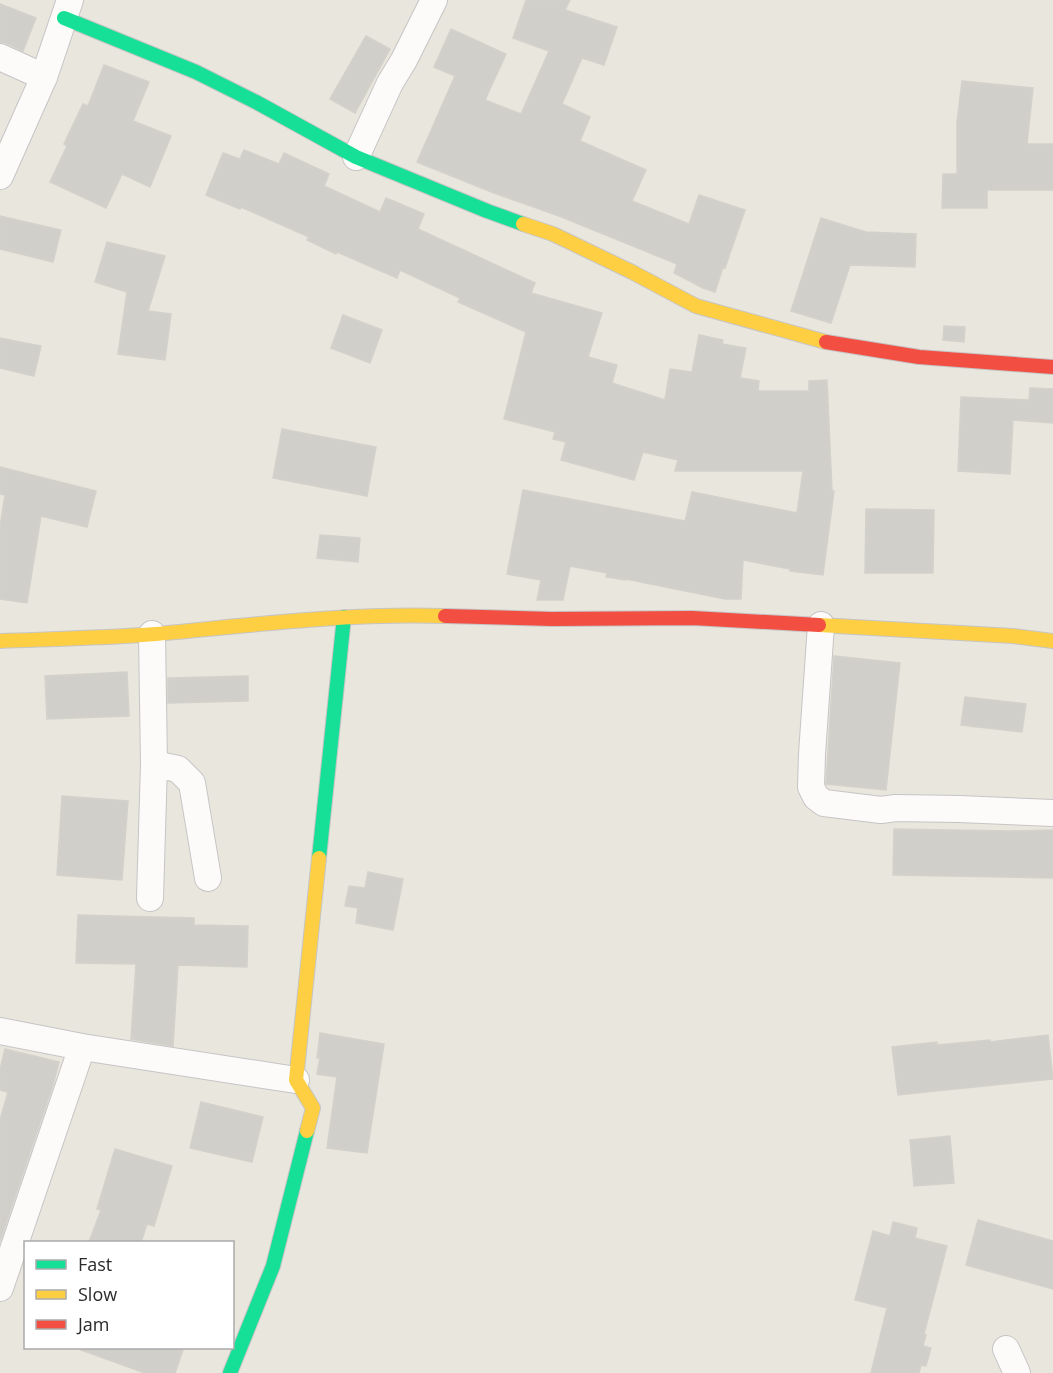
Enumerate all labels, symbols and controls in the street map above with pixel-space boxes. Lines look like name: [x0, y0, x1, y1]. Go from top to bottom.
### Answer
legend: [24, 1241, 234, 1349]
text: Fast: [78, 1252, 112, 1276]
text: Slow: [78, 1282, 117, 1306]
text: Jam: [76, 1312, 110, 1336]

